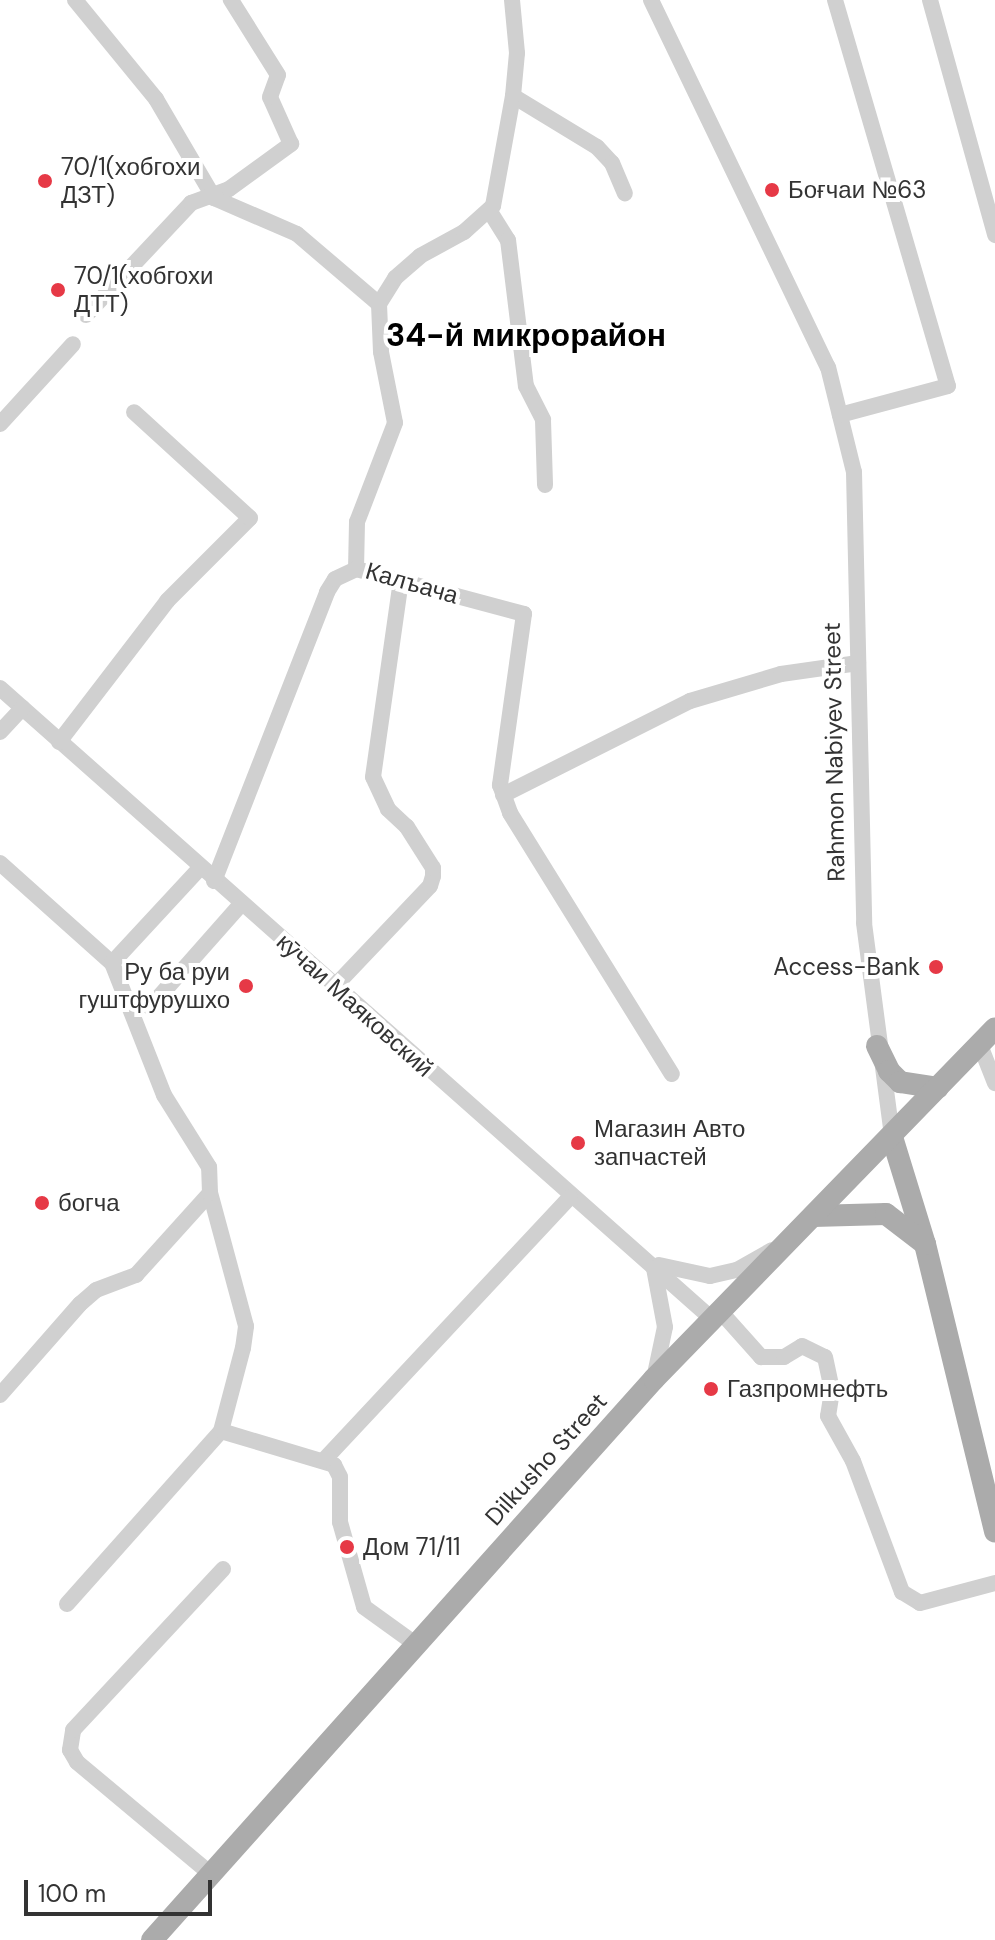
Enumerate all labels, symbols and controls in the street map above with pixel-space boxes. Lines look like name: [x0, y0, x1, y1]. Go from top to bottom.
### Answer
place label: 70/1(хобгохи ДЗТ): [61, 153, 200, 209]
marker: 70/1(хобгохи ДЗТ): [36, 172, 54, 190]
place label: Боғчаи №63: [788, 176, 926, 204]
marker: Боғчаи №63: [763, 181, 781, 199]
place label: 70/1(хобгохи ДТТ): [74, 262, 213, 318]
marker: 70/1(хобгохи ДТТ): [49, 281, 67, 299]
district label: 34-й микрорайон: [386, 316, 666, 354]
street label: Калъача: [362, 556, 462, 610]
street label: Rahmon Nabiyev Street: [817, 622, 851, 882]
street label: кӯчаи Маяковский: [271, 927, 439, 1083]
place label: Access-Bank: [773, 953, 920, 981]
place label: Ру ба руи гуштфурушхо: [78, 958, 230, 1014]
marker: Access-Bank: [927, 958, 945, 976]
marker: Ру ба руи гуштфурушхо: [237, 977, 255, 995]
place label: Магазин Авто запчастей: [594, 1115, 745, 1171]
marker: Магазин Авто запчастей: [569, 1134, 587, 1152]
place label: богча: [58, 1189, 120, 1217]
marker: богча: [33, 1194, 51, 1212]
place label: Газпромнефть: [727, 1375, 888, 1403]
marker: Газпромнефть: [702, 1380, 720, 1398]
street label: Dilkusho Street: [479, 1387, 613, 1531]
place label: Дом 71/11: [363, 1533, 461, 1561]
marker: Дом 71/11: [338, 1538, 356, 1556]
scale bar: [28, 1864, 216, 1914]
text: 100 m: [38, 1878, 106, 1909]

